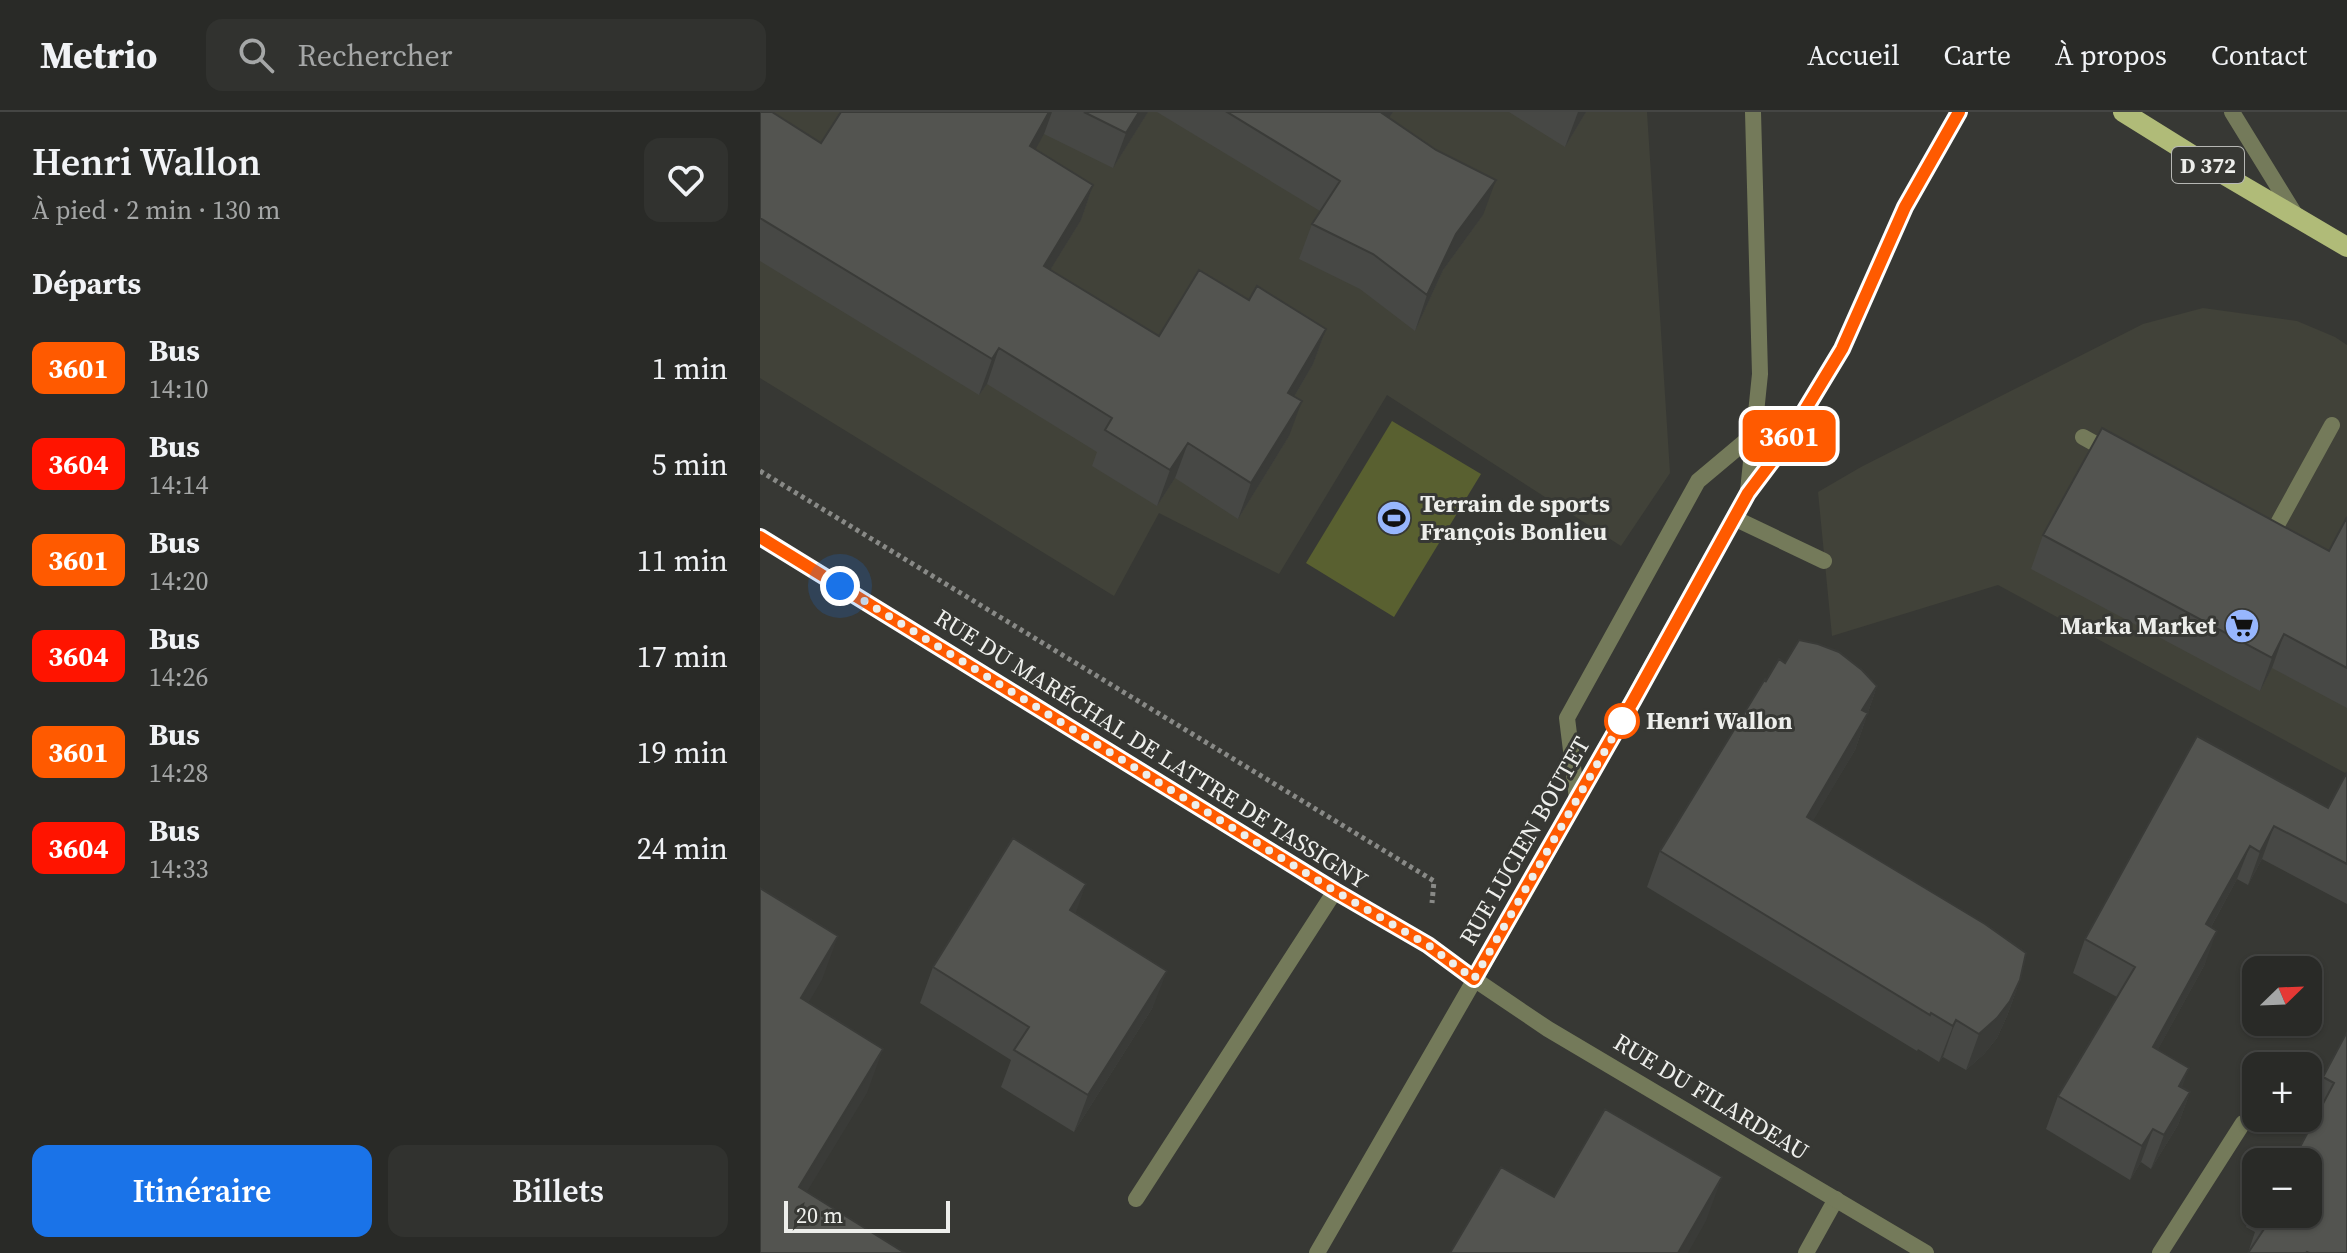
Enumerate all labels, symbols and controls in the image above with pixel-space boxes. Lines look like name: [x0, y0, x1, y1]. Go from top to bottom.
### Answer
search box: [206, 19, 766, 91]
text: Metrio: [40, 29, 158, 81]
icon: search: [234, 33, 278, 77]
text: Rechercher: [298, 35, 452, 76]
text: Accueil: [1807, 36, 1900, 74]
text: Carte: [1944, 36, 2011, 74]
text: À propos: [2055, 36, 2167, 74]
text: Contact: [2211, 36, 2307, 74]
text: Henri Wallon: [32, 136, 261, 188]
button: heart: [644, 138, 728, 222]
road number: D 372: [2172, 147, 2244, 183]
text: À pied · 2 min · 130 m: [32, 192, 281, 228]
text: Départs: [32, 263, 141, 304]
text: Bus: [149, 330, 200, 371]
text: 1 min: [652, 348, 728, 389]
text: 3601: [48, 349, 109, 387]
text: 14:10: [149, 371, 209, 407]
line badge: 3601: [1733, 410, 1845, 462]
text: 3601: [1759, 417, 1819, 455]
text: Bus: [149, 426, 200, 467]
text: 5 min: [652, 444, 728, 485]
text: 3604: [48, 445, 109, 483]
text: 14:14: [149, 467, 209, 503]
place label: Terrain de sports François Bonlieu: [1420, 487, 1610, 548]
sports icon: Terrain de sports François Bonlieu: [1375, 499, 1413, 537]
text: Bus: [149, 522, 200, 563]
text: 11 min: [637, 540, 728, 581]
text: 3601: [48, 541, 109, 579]
text: 14:20: [149, 563, 209, 599]
your location: [820, 566, 860, 606]
street label: RUE DU MARÉCHAL DE LATTRE DE TASSIGNY: [928, 601, 1374, 896]
supermarket icon: Marka Market: [2223, 607, 2261, 645]
place label: Marka Market: [2060, 609, 2216, 642]
text: Bus: [149, 618, 200, 659]
text: 17 min: [637, 636, 728, 677]
text: 3604: [48, 637, 109, 675]
text: 14:26: [149, 659, 209, 695]
marker: Henri Wallon: [1605, 704, 1639, 738]
place label: Henri Wallon: [1646, 704, 1793, 737]
text: Bus: [149, 714, 200, 755]
street label: RUE LUCIEN BOUTET: [1451, 730, 1598, 951]
text: 19 min: [637, 732, 728, 773]
text: 3601: [48, 733, 109, 771]
text: 14:28: [149, 755, 209, 791]
text: Bus: [149, 810, 200, 851]
text: 24 min: [637, 828, 728, 869]
text: 3604: [48, 829, 109, 867]
text: 14:33: [149, 851, 209, 887]
north arrow: [2242, 956, 2322, 1036]
map controls: [2242, 956, 2322, 1228]
street label: RUE DU FILARDEAU: [1608, 1025, 1815, 1168]
button: +: [2242, 1052, 2322, 1132]
button: Itinéraire: [32, 1145, 372, 1237]
button: Billets: [388, 1145, 728, 1237]
button: −: [2242, 1148, 2322, 1228]
scale bar: [784, 1197, 950, 1233]
text: 20 m: [796, 1200, 843, 1230]

